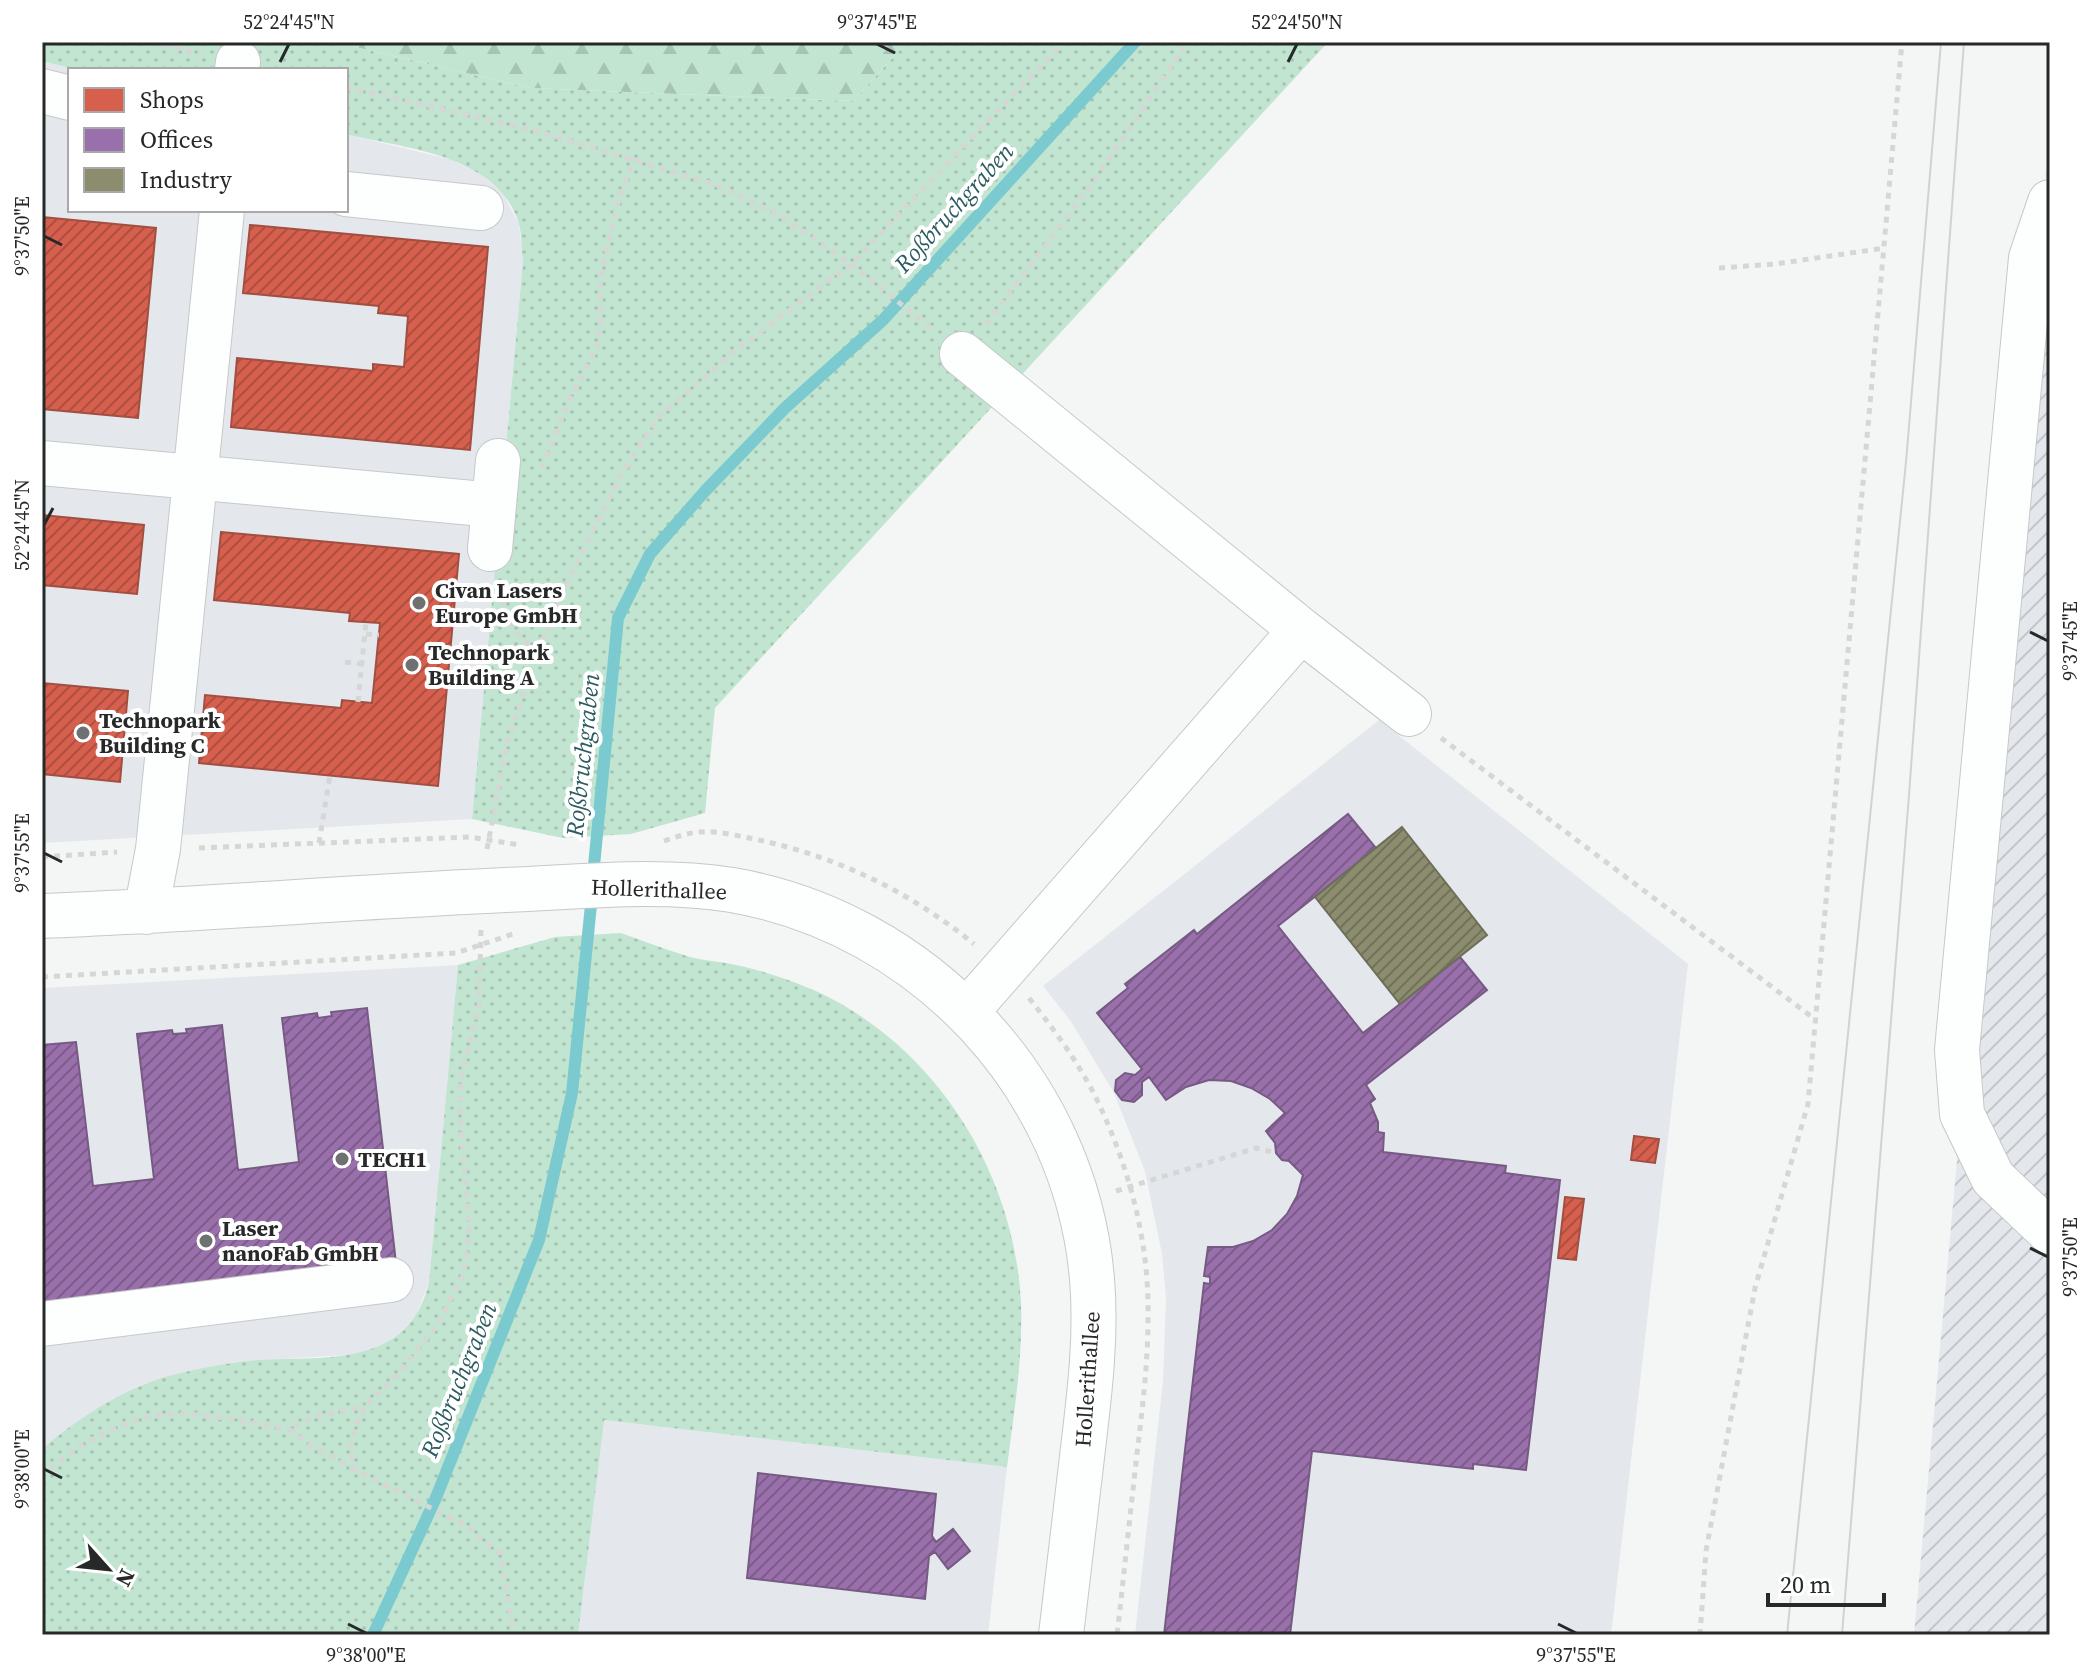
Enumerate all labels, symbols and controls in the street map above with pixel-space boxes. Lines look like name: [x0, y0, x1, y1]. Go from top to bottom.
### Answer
text: 52°24'45"N: [243, 8, 335, 36]
text: 9°37'45"E: [837, 8, 917, 36]
text: 52°24'50"N: [1251, 8, 1343, 36]
legend: [68, 68, 348, 212]
text: Shops: [140, 83, 204, 116]
text: Offices: [140, 123, 213, 156]
water label: Roßbruchgraben: [886, 135, 1021, 280]
text: Industry: [140, 163, 232, 196]
text: 9°37'50"E: [8, 196, 36, 276]
text: 52°24'45"N: [8, 479, 36, 571]
place label: Civan Lasers Europe GmbH: [435, 575, 578, 630]
marker: Civan Lasers Europe GmbH: [410, 594, 428, 612]
text: 9°37'45"E: [2056, 601, 2084, 681]
place label: Technopark Building A: [428, 637, 550, 692]
marker: Technopark Building A: [403, 656, 421, 674]
water label: Roßbruchgraben: [557, 671, 608, 839]
place label: Technopark Building C: [99, 705, 221, 760]
marker: Technopark Building C: [74, 724, 92, 742]
text: 9°37'55"E: [8, 813, 36, 893]
street label: Hollerithallee: [590, 872, 728, 906]
place label: TECH1: [358, 1144, 427, 1174]
marker: TECH1: [333, 1150, 351, 1168]
place label: Laser nanoFab GmbH: [222, 1213, 379, 1268]
text: 9°37'50"E: [2056, 1217, 2084, 1297]
marker: Laser nanoFab GmbH: [197, 1232, 215, 1250]
water label: Roßbruchgraben: [412, 1297, 505, 1463]
street label: Hollerithallee: [1067, 1310, 1107, 1448]
text: 9°38'00"E: [8, 1429, 36, 1509]
north arrow: [68, 1529, 148, 1609]
scale bar: [1768, 1557, 1884, 1607]
text: N: [109, 1564, 143, 1592]
text: 20 m: [1780, 1568, 1831, 1601]
text: 9°38'00"E: [326, 1641, 406, 1669]
text: 9°37'55"E: [1536, 1641, 1616, 1669]

